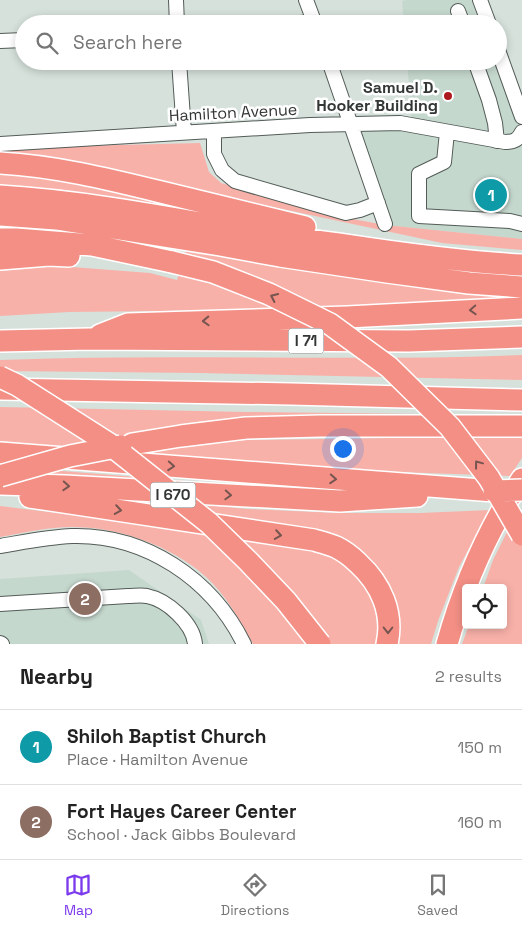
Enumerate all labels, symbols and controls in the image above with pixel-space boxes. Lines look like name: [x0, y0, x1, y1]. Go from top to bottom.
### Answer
search box: [15, 15, 507, 70]
icon: search: [33, 29, 61, 57]
text: Search here: [73, 30, 183, 55]
place label: Samuel D. Hooker Building: [316, 77, 438, 116]
marker: Samuel D. Hooker Building: [442, 90, 454, 102]
street label: Hamilton Avenue: [168, 99, 298, 126]
pin: 1: [475, 176, 507, 214]
one-way arrow: [270, 292, 279, 303]
one-way arrow: [469, 305, 477, 316]
one-way arrow: [202, 316, 210, 327]
road number: I 71: [288, 328, 324, 354]
your location: [330, 436, 356, 462]
one-way arrow: [167, 460, 175, 471]
one-way arrow: [476, 461, 484, 470]
one-way arrow: [329, 473, 337, 484]
one-way arrow: [62, 481, 70, 492]
road number: I 670: [150, 482, 196, 508]
one-way arrow: [225, 490, 233, 501]
one-way arrow: [113, 504, 122, 514]
one-way arrow: [274, 529, 282, 539]
pin: 2: [69, 580, 101, 618]
map controls: [462, 584, 507, 629]
button: locate: [462, 584, 507, 629]
one-way arrow: [383, 626, 393, 634]
text: Nearby: [20, 663, 93, 690]
text: 2 results: [435, 666, 502, 687]
text: Shiloh Baptist Church: [67, 724, 266, 749]
text: 1: [32, 737, 40, 758]
text: 150 m: [458, 737, 502, 758]
text: Place · Hamilton Avenue: [67, 749, 248, 770]
text: Fort Hayes Career Center: [67, 799, 296, 824]
text: 2: [31, 812, 41, 833]
text: 160 m: [457, 812, 502, 833]
text: School · Jack Gibbs Boulevard: [67, 824, 296, 845]
tab: Map: [64, 871, 93, 919]
tab: Directions: [221, 871, 289, 919]
tab: Saved: [417, 871, 458, 919]

